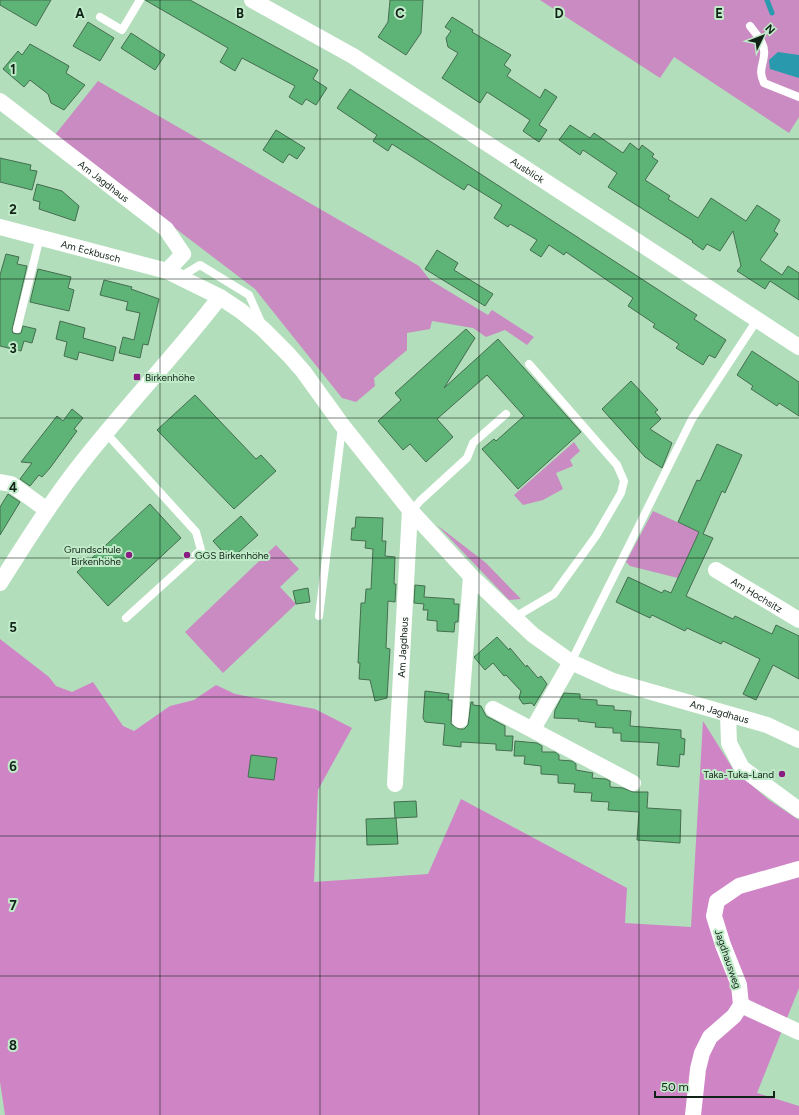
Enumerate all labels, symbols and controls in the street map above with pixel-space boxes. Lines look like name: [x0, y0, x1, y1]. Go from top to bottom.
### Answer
text: A: [75, 6, 85, 21]
text: B: [236, 6, 244, 21]
text: C: [395, 6, 405, 21]
text: D: [554, 6, 564, 21]
text: E: [715, 6, 723, 21]
north arrow: [743, 16, 783, 56]
text: N: [762, 22, 778, 37]
text: 1: [10, 62, 16, 77]
street label: Ausblick: [508, 154, 547, 186]
street label: Am Jagdhaus: [76, 157, 132, 205]
text: 2: [9, 202, 17, 217]
street label: Am Eckbusch: [60, 237, 123, 265]
text: 3: [9, 341, 17, 356]
place label: Birkenhöhe: [145, 371, 196, 384]
marker: Birkenhöhe: [132, 372, 142, 382]
text: 4: [9, 480, 17, 495]
place label: Grundschule Birkenhöhe: [64, 543, 122, 568]
place label: GGS Birkenhöhe: [195, 549, 269, 562]
marker: Grundschule Birkenhöhe: [124, 550, 134, 560]
marker: GGS Birkenhöhe: [182, 550, 192, 560]
street label: Am Hochsitz: [729, 574, 785, 615]
street label: Am Jagdhaus: [394, 616, 411, 678]
text: 5: [9, 620, 17, 635]
street label: Am Jagdhaus: [689, 697, 751, 726]
text: 6: [9, 759, 17, 774]
place label: Taka-Tuka-Land: [704, 768, 774, 781]
marker: Taka-Tuka-Land: [777, 769, 787, 779]
text: 7: [9, 898, 17, 913]
street label: Jagdhausweg: [712, 928, 744, 991]
text: 8: [9, 1038, 17, 1053]
scale bar: [655, 1073, 774, 1099]
text: 50 m: [661, 1080, 689, 1094]

